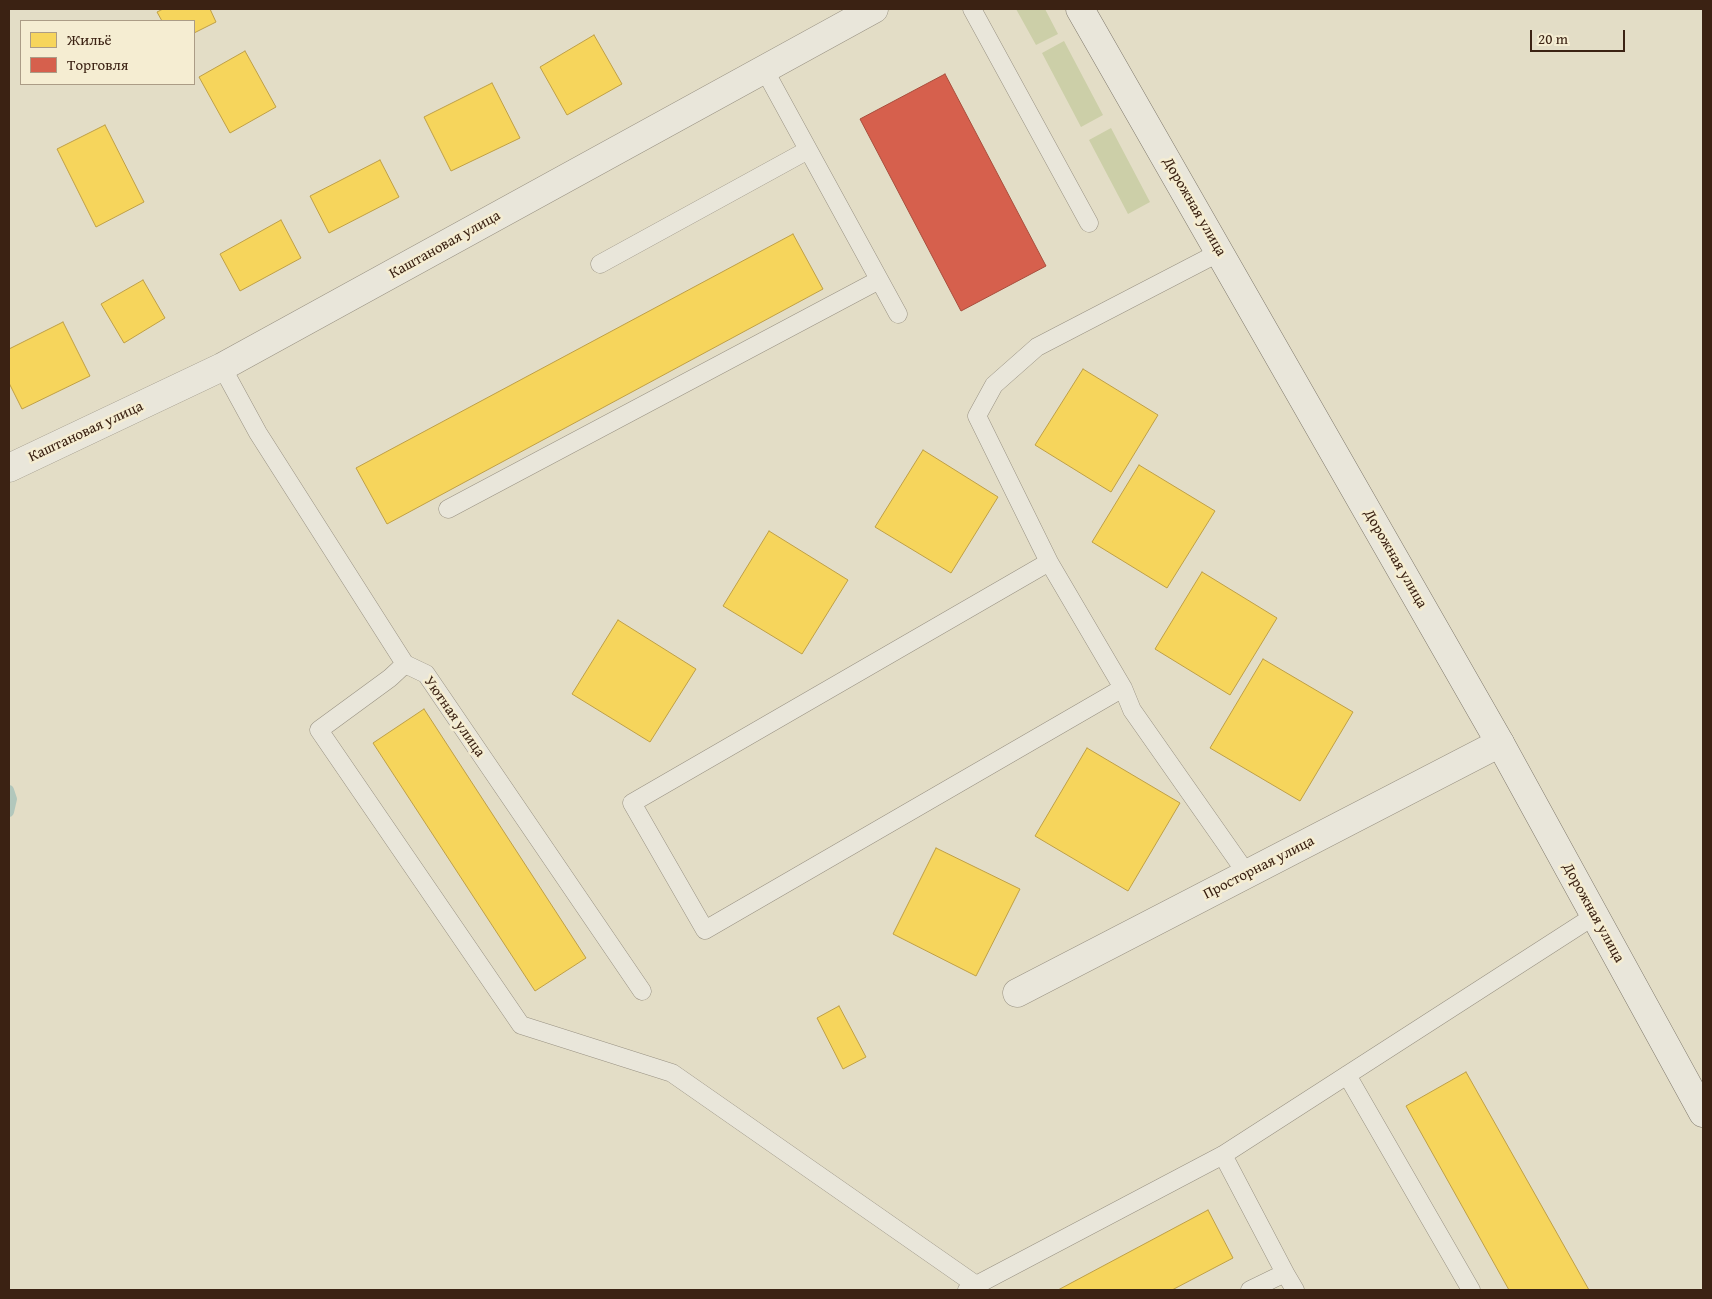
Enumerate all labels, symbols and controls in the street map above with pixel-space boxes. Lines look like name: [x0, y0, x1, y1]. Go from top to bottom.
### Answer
legend: [20, 20, 195, 85]
scale bar: [1532, 20, 1627, 52]
text: 20 m: [1538, 28, 1568, 49]
text: Жильё: [67, 29, 112, 50]
text: Торговля: [67, 54, 128, 75]
street label: Дорожная улица: [1158, 154, 1230, 260]
street label: Каштановая улица: [386, 207, 504, 283]
street label: Каштановая улица: [26, 398, 146, 466]
street label: Дорожная улица: [1359, 506, 1431, 612]
street label: Уютная улица: [420, 673, 488, 761]
street label: Просторная улица: [1200, 832, 1318, 904]
street label: Дорожная улица: [1558, 860, 1628, 966]

